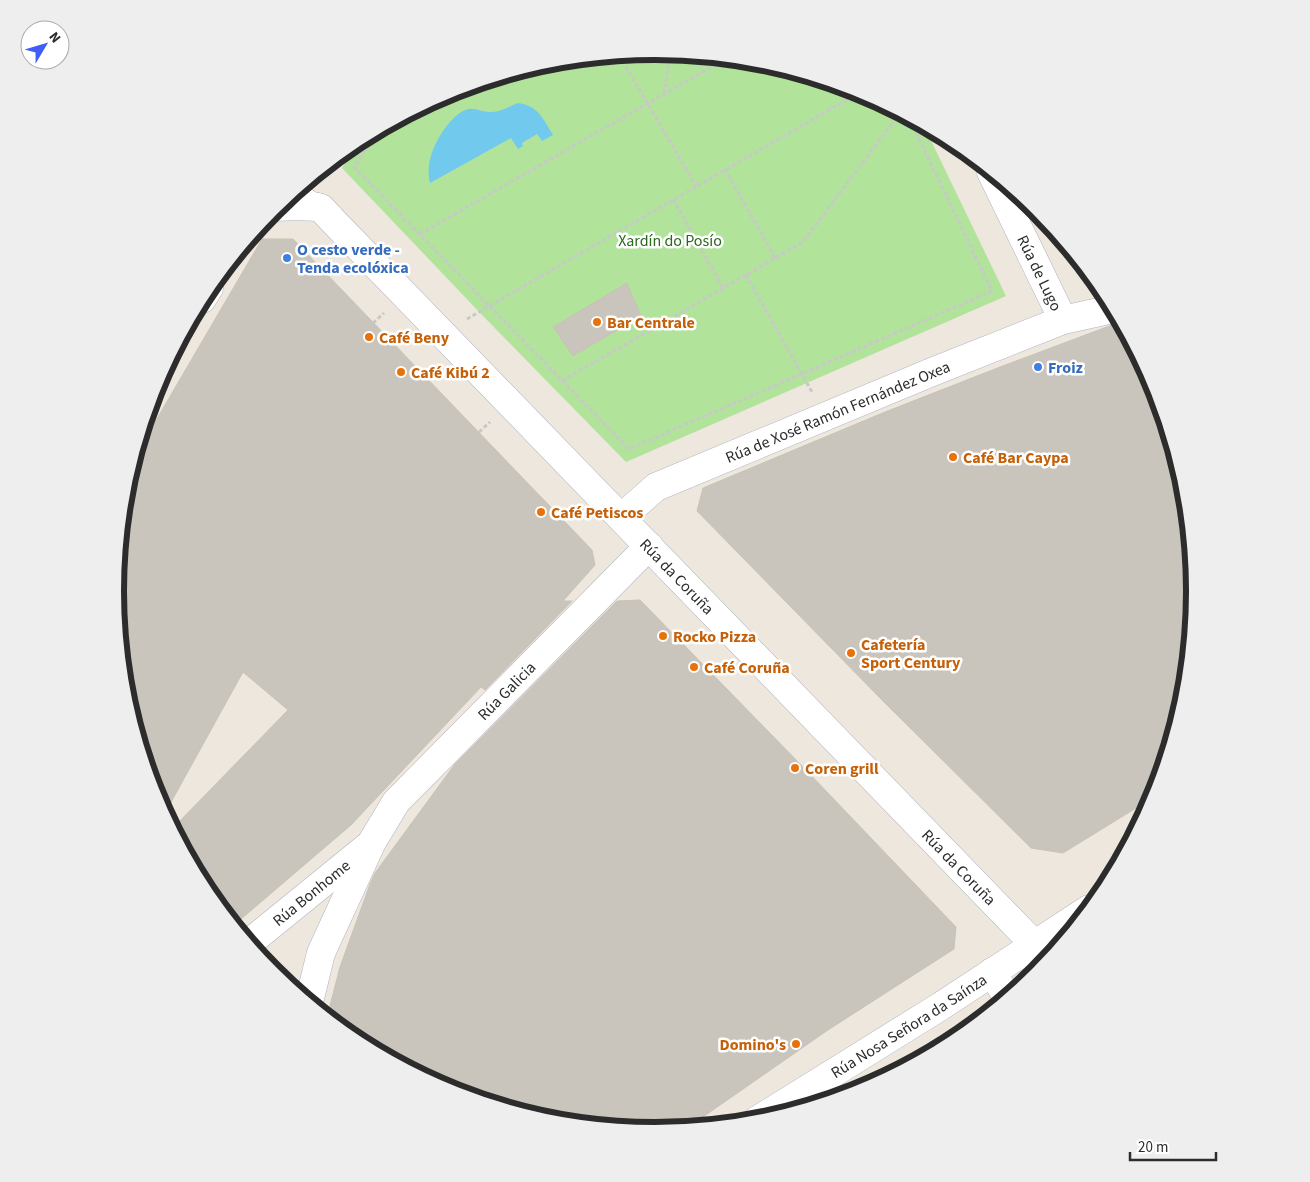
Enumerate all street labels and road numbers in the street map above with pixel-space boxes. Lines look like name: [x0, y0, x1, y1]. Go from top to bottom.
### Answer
street label: Rúa de Lugo: [1011, 231, 1067, 315]
street label: Rúa de Xosé Ramón Fernández Oxea: [722, 356, 954, 469]
street label: Rúa da Coruña: [635, 534, 719, 620]
street label: Rúa Galicia: [473, 657, 541, 725]
street label: Rúa da Coruña: [916, 825, 1001, 911]
street label: Rúa Bonhome: [268, 855, 355, 932]
street label: Rúa Nosa Señora da Saínza: [827, 969, 991, 1084]

